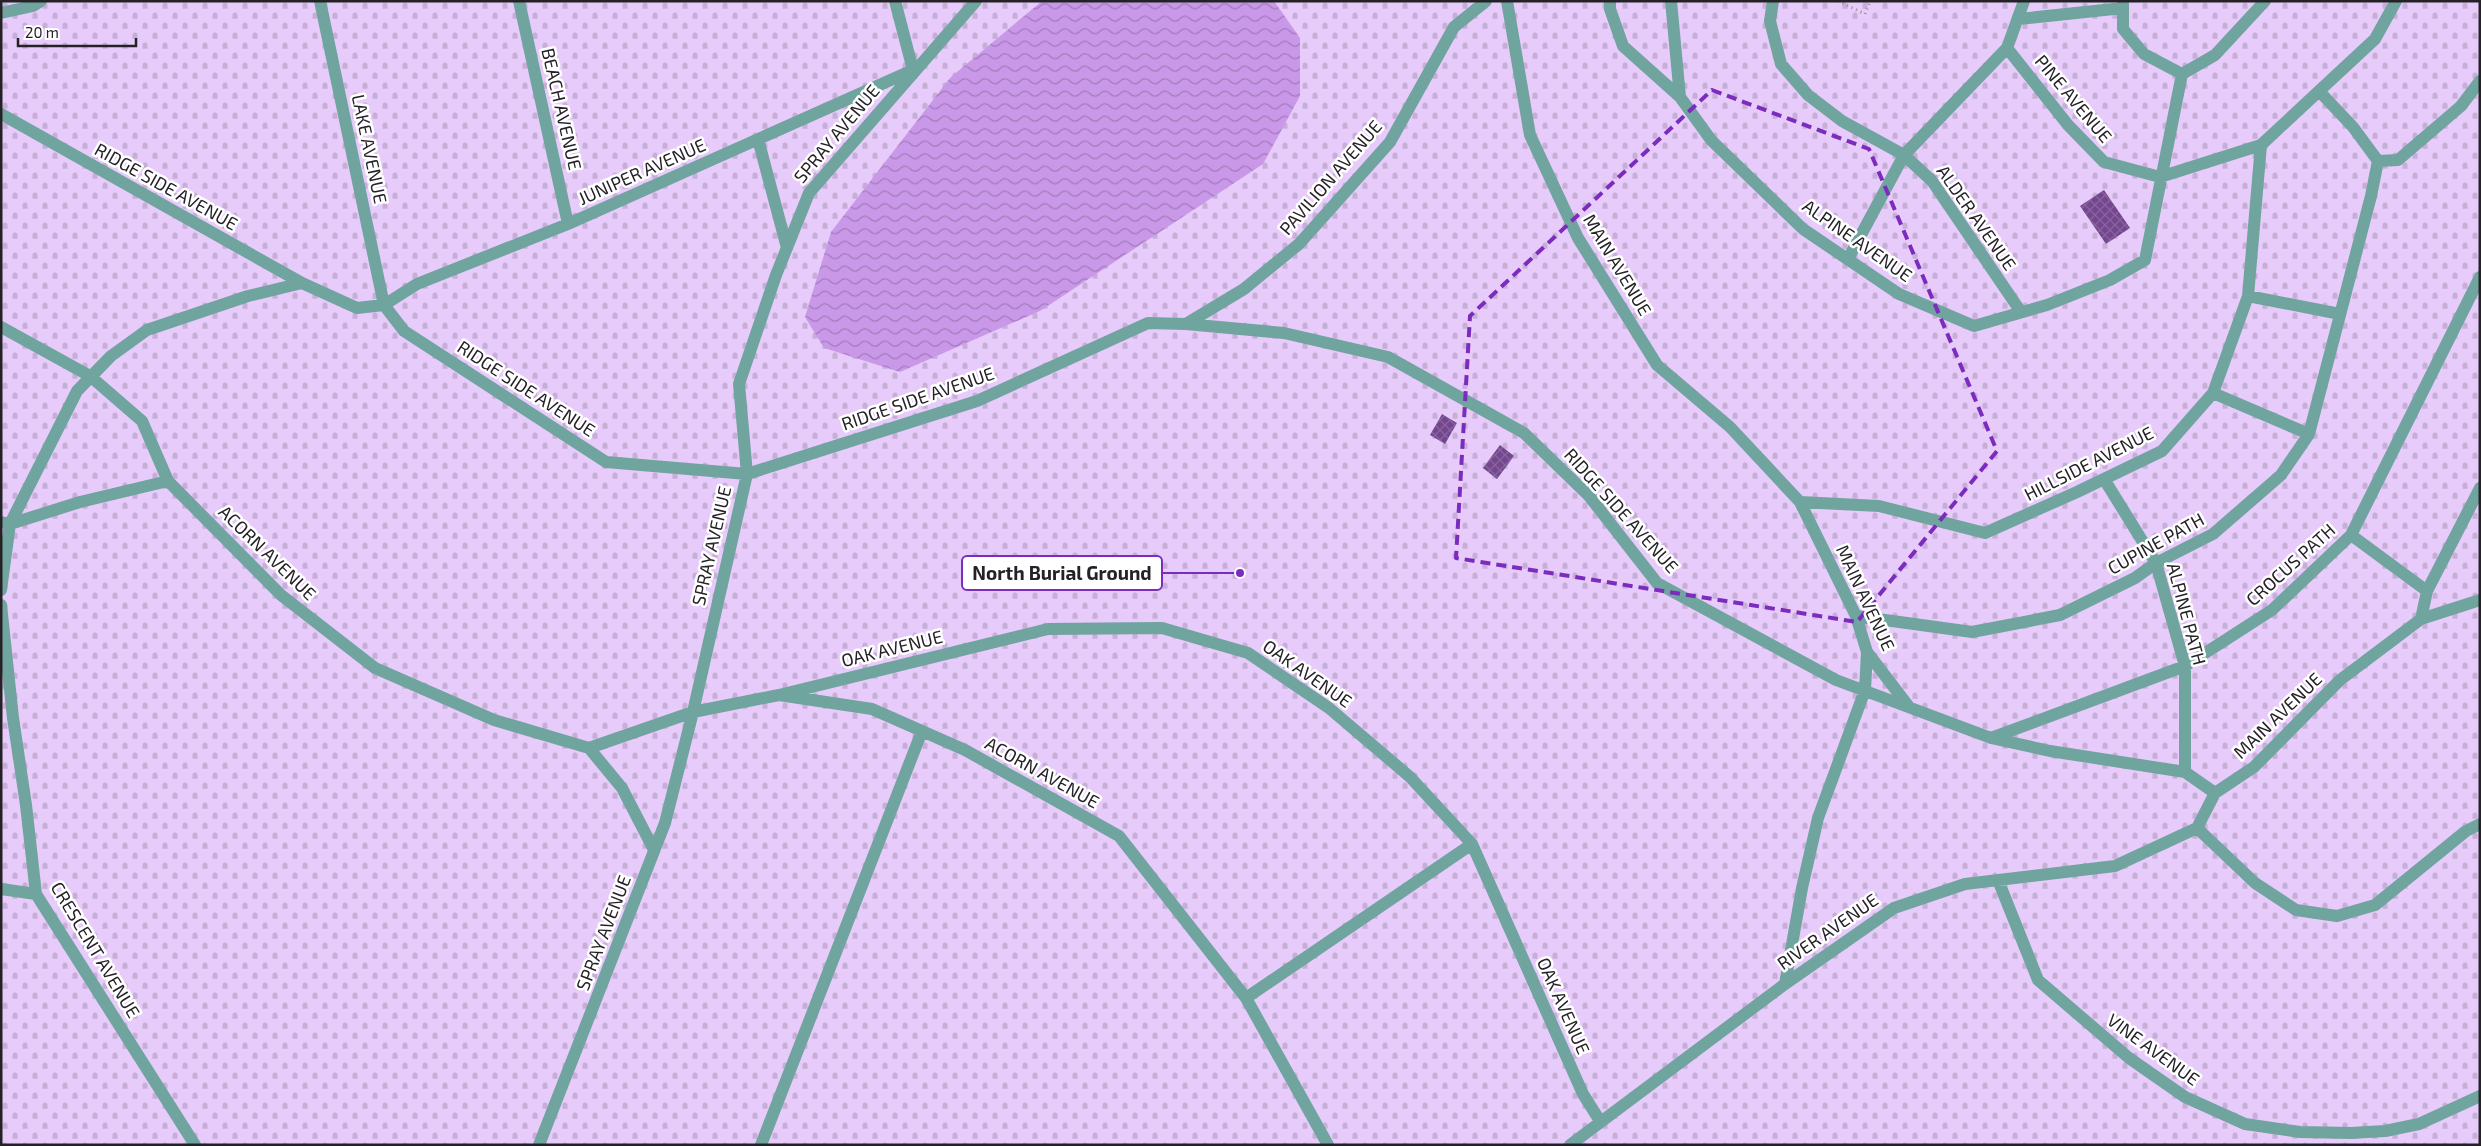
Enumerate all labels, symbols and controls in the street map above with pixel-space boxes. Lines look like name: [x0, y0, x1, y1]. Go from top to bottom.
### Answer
scale bar: [18, 15, 135, 47]
text: 20 m: [25, 23, 59, 41]
street label: BEACH AVENUE: [537, 46, 587, 172]
street label: PINE AVENUE: [2031, 50, 2117, 147]
street label: SPRAY AVENUE: [789, 80, 884, 187]
street label: LAKE AVENUE: [348, 92, 392, 205]
street label: PAVILION AVENUE: [1274, 115, 1386, 239]
street label: JUNIPER AVENUE: [574, 133, 709, 209]
street label: RIDGE SIDE AVENUE: [91, 138, 242, 235]
street label: ALDER AVENUE: [1932, 161, 2021, 274]
street label: ALPINE AVENUE: [1799, 194, 1917, 286]
street label: MAIN AVENUE: [1579, 210, 1657, 319]
street label: RIDGE SIDE AVENUE: [453, 335, 600, 441]
street label: RIDGE SIDE AVENUE: [838, 362, 997, 435]
street label: HILLSIDE AVENUE: [2020, 421, 2157, 505]
street label: RIDGE SIDE AVENUE: [1560, 444, 1683, 577]
street label: SPRAY AVENUE: [687, 484, 735, 608]
street label: ACORN AVENUE: [214, 500, 321, 604]
street label: CUPINE PATH: [2103, 508, 2208, 579]
street label: CROCUS PATH: [2241, 518, 2339, 610]
street label: MAIN AVENUE: [1832, 541, 1900, 654]
callout: North Burial Ground: [962, 556, 1162, 590]
street label: ALPINE PATH: [2163, 560, 2211, 667]
text: North Burial Ground: [972, 561, 1152, 584]
street label: OAK AVENUE: [839, 625, 945, 671]
street label: OAK AVENUE: [1259, 634, 1356, 712]
street label: MAIN AVENUE: [2229, 668, 2326, 763]
street label: ACORN AVENUE: [982, 732, 1103, 813]
street label: SPRAY AVENUE: [571, 872, 635, 993]
street label: CRESCENT AVENUE: [47, 878, 145, 1021]
street label: RIVER AVENUE: [1773, 888, 1882, 974]
street label: OAK AVENUE: [1533, 954, 1595, 1057]
street label: VINE AVENUE: [2103, 1008, 2204, 1090]

